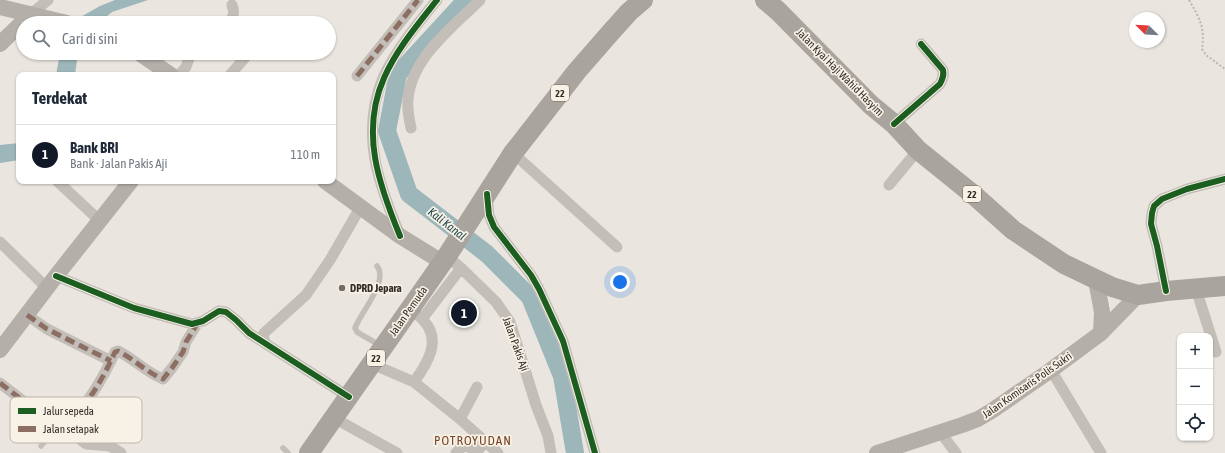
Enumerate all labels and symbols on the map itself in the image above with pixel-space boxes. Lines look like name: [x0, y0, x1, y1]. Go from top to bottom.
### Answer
north arrow: [1129, 12, 1165, 48]
street label: Jalan Kyai Haji Wahid Hasyim: [794, 26, 886, 118]
road number: 22: [551, 85, 569, 101]
road number: 22: [963, 186, 981, 202]
water label: Kali Kanal: [425, 205, 469, 243]
your location: [610, 272, 630, 292]
place label: DPRD Jepara: [350, 282, 402, 294]
marker: DPRD Jepara: [337, 283, 347, 293]
street label: Jalan Pemuda: [387, 284, 429, 338]
pin: 1: [451, 298, 477, 328]
street label: Jalan Pakis Aji: [501, 315, 531, 373]
road number: 22: [367, 350, 385, 366]
street label: Jalan Komisaris Polis Sukri: [980, 350, 1074, 420]
legend: [10, 397, 142, 443]
text: Jalur sepeda: [43, 405, 94, 417]
text: Jalan setapak: [43, 423, 99, 435]
district label: POTROYUDAN: [434, 433, 512, 448]

